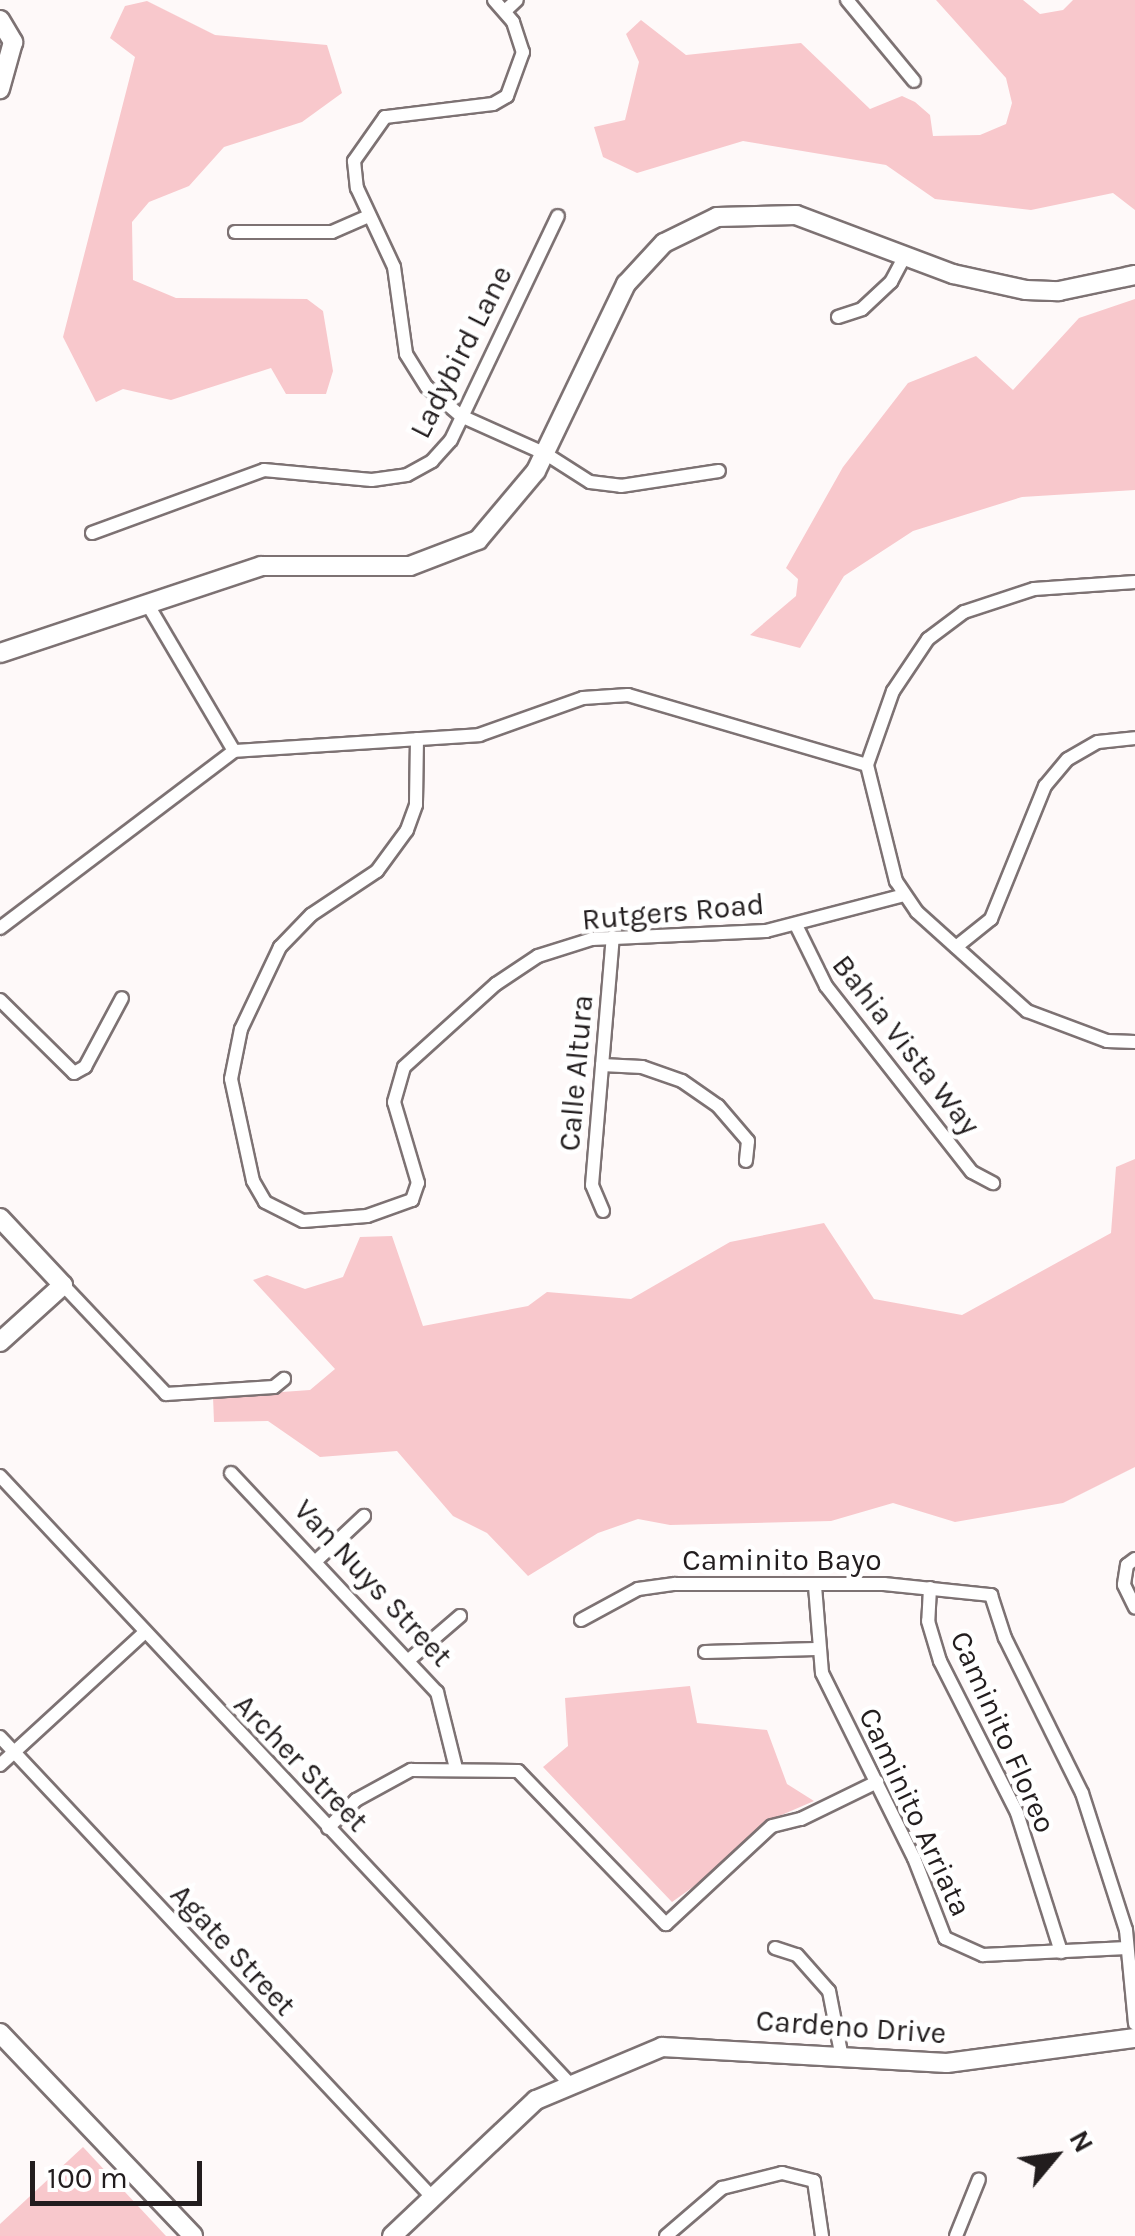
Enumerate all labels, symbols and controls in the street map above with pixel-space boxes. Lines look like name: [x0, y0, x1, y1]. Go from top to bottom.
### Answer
street label: Ladybird Lane: [402, 260, 520, 444]
street label: Rutgers Road: [580, 886, 766, 938]
street label: Bahia Vista Way: [824, 948, 988, 1142]
street label: Calle Altura: [551, 993, 601, 1153]
street label: Van Nuys Street: [286, 1492, 460, 1674]
street label: Caminito Bayo: [682, 1542, 882, 1578]
street label: Caminito Floreo: [942, 1626, 1064, 1838]
street label: Archer Street: [226, 1687, 376, 1839]
street label: Caminito Arriata: [851, 1702, 979, 1922]
street label: Agate Street: [163, 1877, 303, 2023]
street label: Cardeno Drive: [755, 2002, 947, 2052]
north arrow: [1005, 2106, 1105, 2206]
text: N: [1062, 2124, 1101, 2158]
scale bar: [35, 2141, 208, 2203]
text: 100 m: [47, 2160, 128, 2196]

